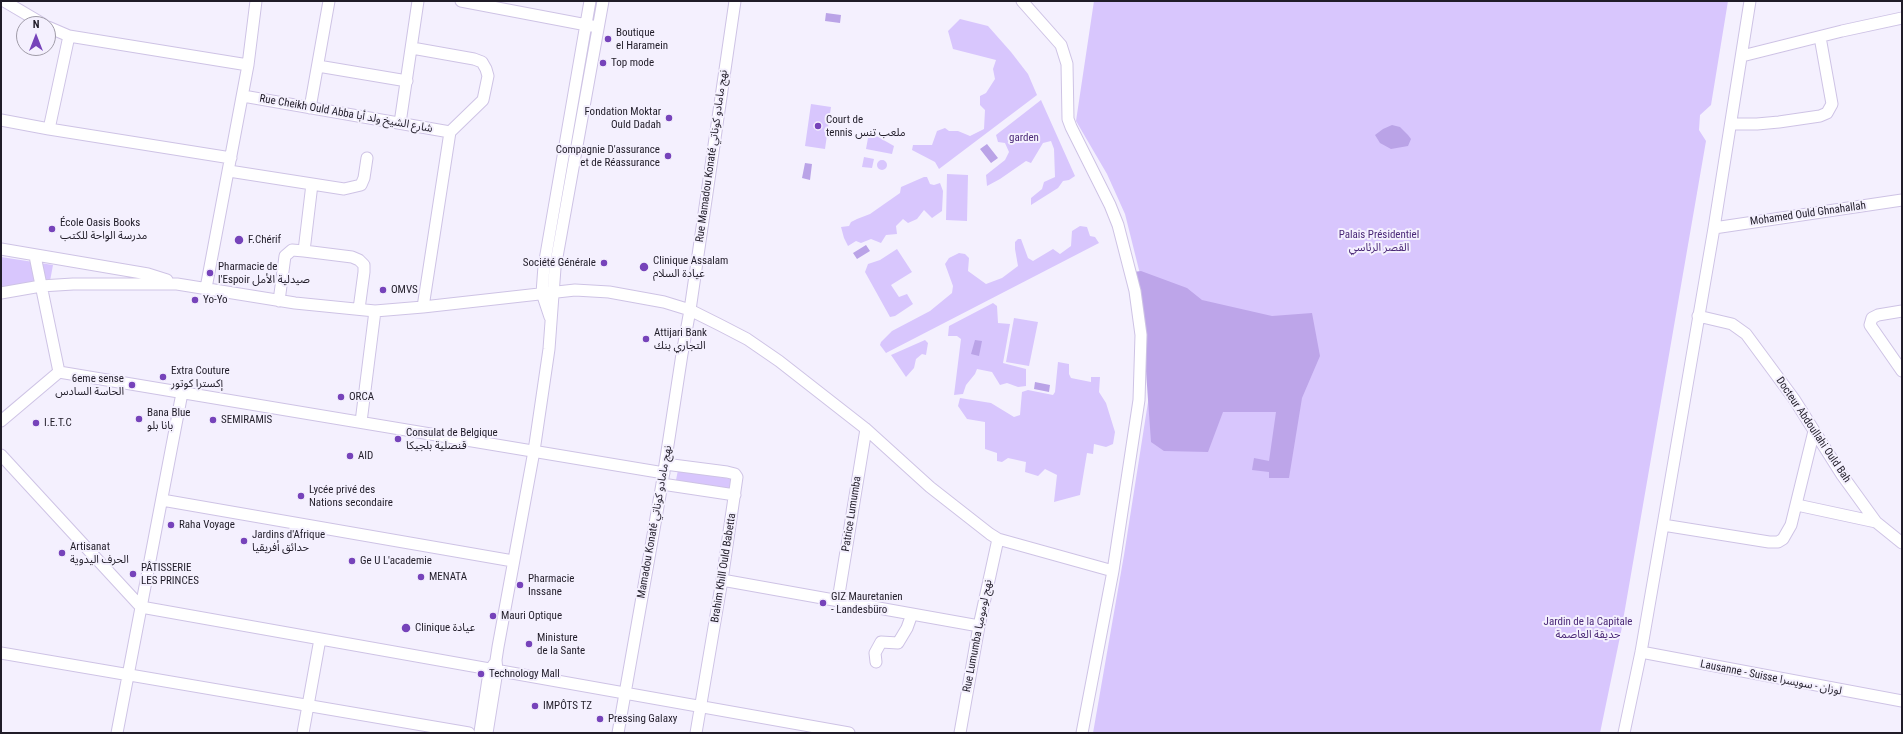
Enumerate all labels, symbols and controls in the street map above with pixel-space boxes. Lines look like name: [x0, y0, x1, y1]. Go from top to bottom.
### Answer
north arrow: [16, 16, 56, 56]
text: N: [33, 18, 39, 31]
place label: Boutique el Haramein: [616, 26, 668, 52]
marker: Boutique el Haramein: [603, 34, 613, 44]
place label: Top mode: [611, 56, 654, 70]
marker: Top mode: [598, 58, 608, 68]
street label: Rue Mamadou Konaté نهج مامادو كوناتي: [693, 69, 731, 243]
street label: Rue Cheikh Ould Abba شارع الشيخ ولد أبا: [258, 92, 434, 136]
place label: Fondation Moktar Ould Dadah: [584, 105, 661, 131]
marker: Fondation Moktar Ould Dadah: [664, 113, 674, 123]
place label: Court de tennis ملعب تنس: [826, 113, 906, 139]
marker: Court de tennis ملعب تنس: [813, 121, 823, 131]
park label: garden: [1009, 131, 1039, 145]
place label: Compagnie D'assurance et de Réassurance: [556, 143, 660, 169]
marker: Compagnie D'assurance et de Réassurance: [663, 151, 673, 161]
street label: Mohamed Ould Ghnahallah: [1749, 199, 1867, 229]
place label: École Oasis Books مدرسة الواحة للكتب: [60, 216, 147, 242]
marker: École Oasis Books مدرسة الواحة للكتب: [47, 224, 57, 234]
park label: Palais Présidentiel القصر الرئاسي: [1339, 228, 1419, 254]
place label: F.Chérif: [248, 233, 281, 247]
marker: F.Chérif: [233, 234, 245, 246]
place label: Clinique Assalam عيادة السلام: [653, 254, 728, 280]
place label: Société Générale: [523, 256, 596, 270]
marker: Société Générale: [599, 258, 609, 268]
place label: Pharmacie de l'Espoir صيدلية الأمل: [218, 260, 310, 286]
marker: Clinique Assalam عيادة السلام: [638, 261, 650, 273]
marker: Pharmacie de l'Espoir صيدلية الأمل: [205, 268, 215, 278]
place label: OMVS: [391, 283, 418, 297]
marker: OMVS: [378, 285, 388, 295]
place label: Yo-Yo: [203, 293, 228, 307]
marker: Yo-Yo: [190, 295, 200, 305]
place label: Attijari Bank التجاري بنك: [654, 326, 707, 352]
marker: Attijari Bank التجاري بنك: [641, 334, 651, 344]
place label: Extra Couture إكسترا كوتور: [171, 364, 230, 390]
place label: 6eme sense الحاسة السادس: [55, 372, 124, 398]
marker: Extra Couture إكسترا كوتور: [158, 372, 168, 382]
street label: Docteur Abdoullahi Ould Bah: [1773, 375, 1853, 485]
marker: 6eme sense الحاسة السادس: [127, 380, 137, 390]
place label: ORCA: [349, 390, 374, 404]
marker: ORCA: [336, 392, 346, 402]
place label: Bana Blue بانا بلو: [147, 406, 190, 432]
place label: SEMIRAMIS: [221, 413, 272, 427]
marker: Bana Blue بانا بلو: [134, 414, 144, 424]
marker: SEMIRAMIS: [208, 415, 218, 425]
place label: I.E.T.C: [44, 416, 72, 430]
marker: I.E.T.C: [31, 418, 41, 428]
place label: Consulat de Belgique قنصلية بلجيكا: [406, 426, 498, 452]
marker: Consulat de Belgique قنصلية بلجيكا: [393, 434, 403, 444]
street label: Mamadou Konaté نهج مامادو كوناتي: [635, 445, 675, 599]
place label: AID: [358, 449, 373, 463]
marker: AID: [345, 451, 355, 461]
street label: Patrice Lumumba: [840, 475, 864, 553]
place label: Lycée privé des Nations secondaire: [309, 483, 393, 509]
marker: Lycée privé des Nations secondaire: [296, 491, 306, 501]
street label: Brahim Khill Ould Babetta: [709, 512, 739, 624]
place label: Raha Voyage: [179, 518, 235, 532]
marker: Raha Voyage: [166, 520, 176, 530]
place label: Jardins d'Afrique حدائق أفريقيا: [252, 528, 325, 554]
marker: Jardins d'Afrique حدائق أفريقيا: [239, 536, 249, 546]
place label: Artisanat الحرف اليدوية: [70, 540, 129, 566]
marker: Artisanat الحرف اليدوية: [57, 548, 67, 558]
place label: Ge U L'academie: [360, 554, 432, 568]
marker: Ge U L'academie: [347, 556, 357, 566]
place label: PÂTISSERIE LES PRINCES: [141, 561, 199, 587]
marker: PÂTISSERIE LES PRINCES: [128, 569, 138, 579]
place label: MENATA: [429, 570, 467, 584]
marker: MENATA: [416, 572, 426, 582]
place label: Pharmacie Inssane: [528, 572, 574, 598]
street label: Rue Lumumba نهج لومومبا: [961, 579, 995, 693]
marker: Pharmacie Inssane: [515, 580, 525, 590]
place label: GIZ Mauretanien - Landesbüro: [831, 590, 903, 616]
marker: GIZ Mauretanien - Landesbüro: [818, 598, 828, 608]
place label: Mauri Optique: [501, 609, 562, 623]
marker: Mauri Optique: [488, 611, 498, 621]
park label: Jardin de la Capitale حديقة العاصمة: [1544, 615, 1632, 641]
place label: Clinique عيادة: [415, 621, 475, 635]
marker: Clinique عيادة: [400, 622, 412, 634]
place label: Ministure de la Sante: [537, 631, 585, 657]
marker: Ministure de la Sante: [524, 639, 534, 649]
street label: Lausanne - Suisse لوزان - سويسرا: [1699, 658, 1843, 698]
place label: Technology Mall: [489, 667, 560, 681]
marker: Technology Mall: [476, 669, 486, 679]
place label: IMPÔTS TZ: [543, 699, 592, 713]
marker: IMPÔTS TZ: [530, 701, 540, 711]
place label: Pressing Galaxy: [608, 712, 677, 726]
marker: Pressing Galaxy: [595, 714, 605, 724]

